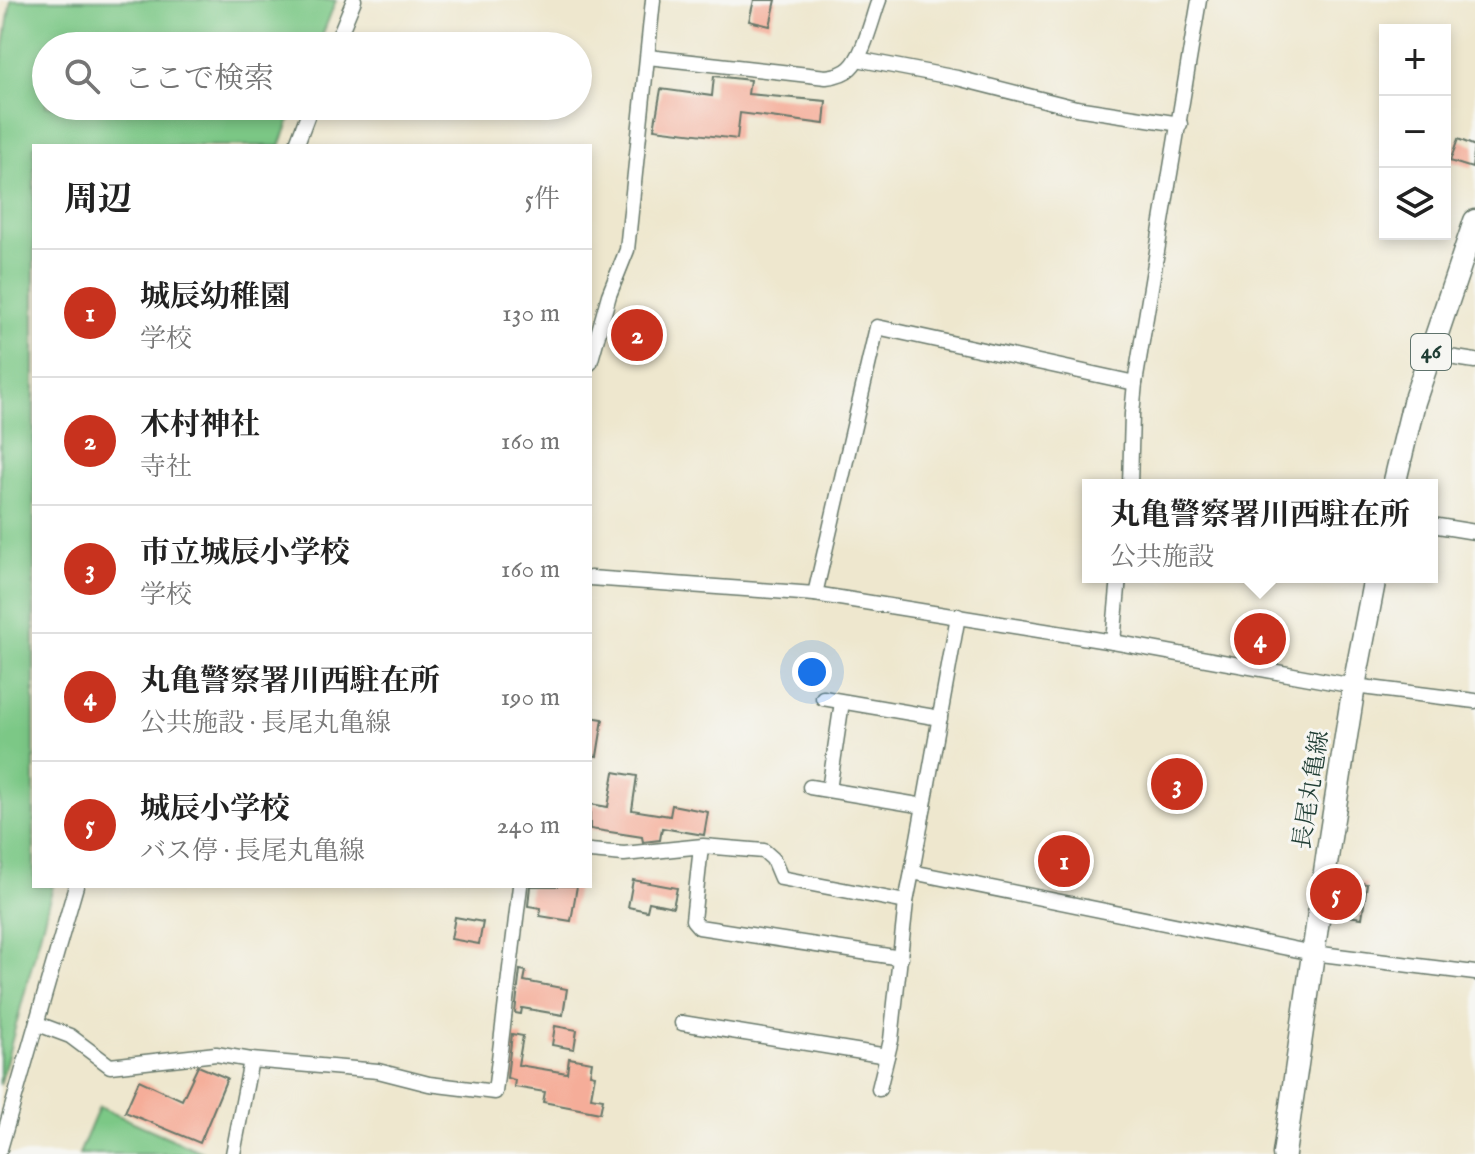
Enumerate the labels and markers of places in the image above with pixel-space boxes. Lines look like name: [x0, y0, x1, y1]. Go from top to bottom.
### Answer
pin: 2: [611, 305, 663, 365]
pin: 4: [1234, 609, 1286, 669]
pin: 3: [1151, 754, 1203, 814]
pin: 1: [1038, 831, 1090, 891]
pin: 5: [1310, 864, 1362, 924]

